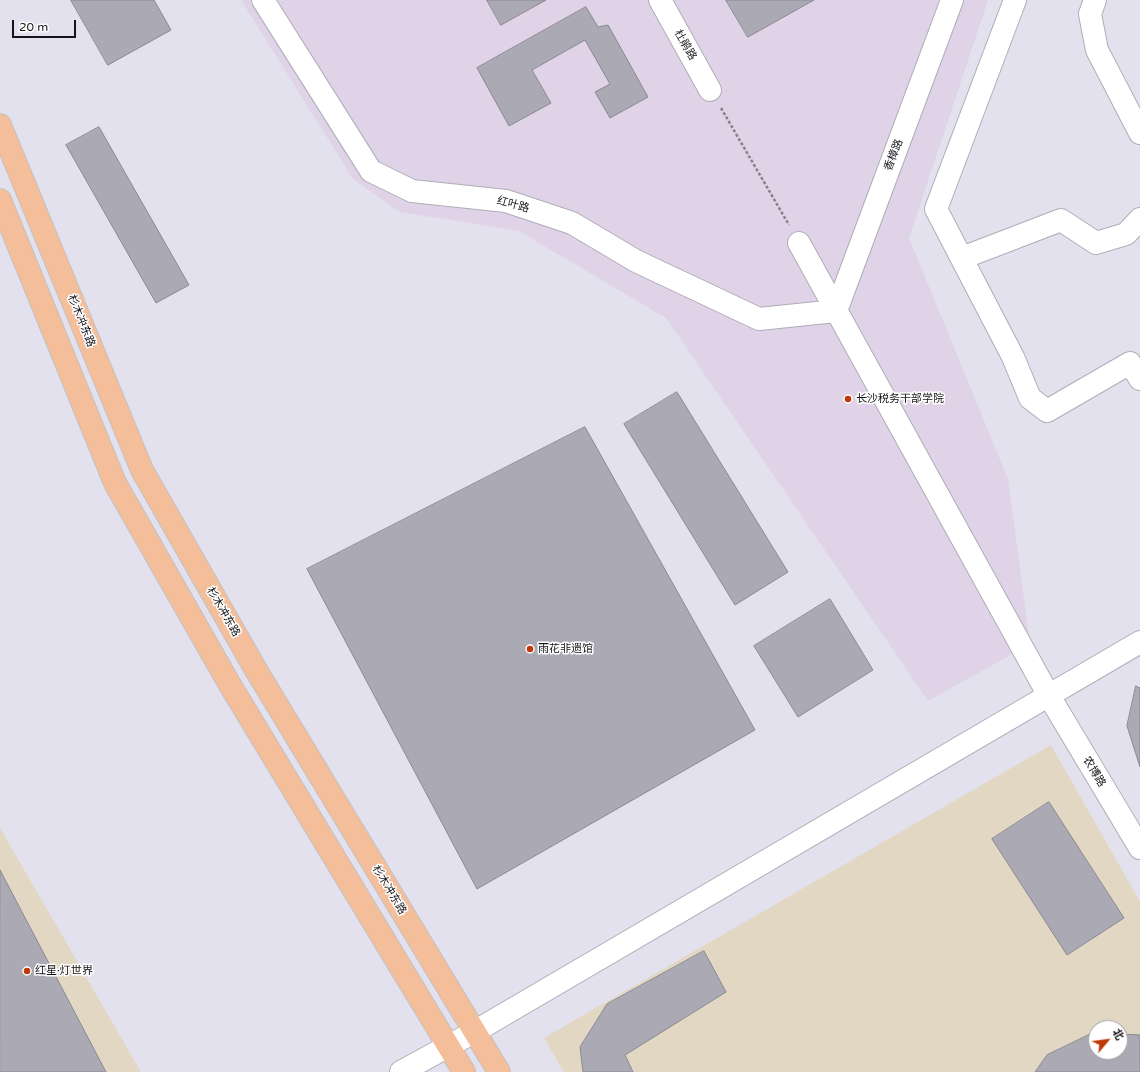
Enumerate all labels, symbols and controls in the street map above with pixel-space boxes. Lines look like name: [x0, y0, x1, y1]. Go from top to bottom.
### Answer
scale bar: [14, 12, 78, 38]
text: 20 m: [19, 20, 48, 34]
street label: 杜鹃路: [671, 27, 699, 63]
street label: 香樟路: [882, 137, 906, 173]
street label: 红叶路: [495, 194, 531, 216]
street label: 杉木冲东路: [65, 293, 97, 349]
place label: 长沙税务干部学院: [856, 392, 944, 406]
marker: 长沙税务干部学院: [843, 394, 853, 404]
street label: 杉木冲东路: [204, 585, 242, 639]
place label: 雨花非遗馆: [538, 642, 593, 656]
marker: 雨花非遗馆: [525, 644, 535, 654]
street label: 农博路: [1080, 754, 1108, 790]
street label: 杉木冲东路: [369, 863, 409, 917]
place label: 红星·灯世界: [35, 964, 93, 978]
marker: 红星·灯世界: [22, 966, 32, 976]
north arrow: [1088, 1020, 1128, 1060]
text: 北: [1110, 1026, 1126, 1042]

